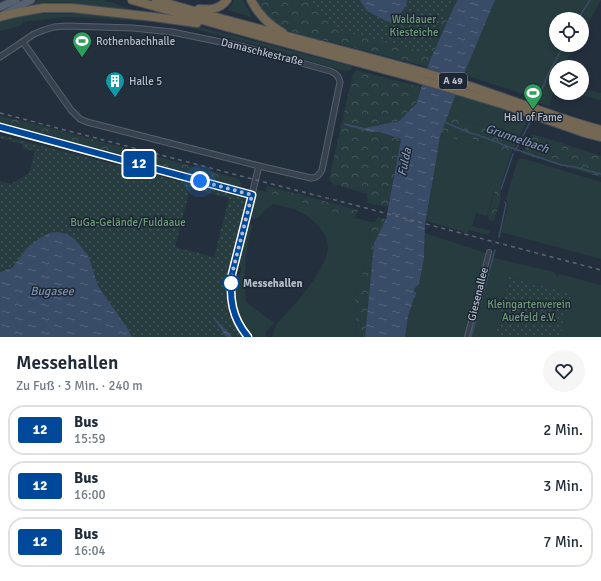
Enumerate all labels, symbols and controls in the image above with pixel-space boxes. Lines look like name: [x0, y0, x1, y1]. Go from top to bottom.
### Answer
map controls: [549, 12, 589, 100]
button: locate: [549, 12, 589, 52]
park label: Waldauer Kiesteiche: [390, 13, 438, 39]
sports icon: Rothenbachhalle: [71, 30, 93, 58]
place label: Rothenbachhalle: [96, 35, 175, 48]
street label: Damaschkestraße: [220, 35, 304, 69]
button: layers: [549, 60, 589, 100]
building icon: Halle 5: [104, 70, 126, 98]
road number: A 49: [439, 73, 467, 89]
place label: Halle 5: [129, 75, 162, 88]
sports icon: Hall of Fame: [522, 82, 544, 110]
place label: Hall of Fame: [504, 111, 562, 124]
water label: Grunnelbach: [483, 121, 551, 157]
water label: Fulda: [395, 146, 415, 177]
line badge: 12: [121, 151, 157, 177]
text: 12: [131, 155, 147, 172]
your location: [190, 171, 210, 191]
park label: BuGa-Gelände/Fuldaaue: [70, 216, 186, 229]
street label: Giesenallee: [465, 266, 491, 322]
marker: Messehallen: [222, 274, 240, 292]
place label: Messehallen: [243, 277, 303, 290]
water label: Bugasee: [30, 284, 75, 299]
park label: Kleingartenverein Auefeld e.V.: [487, 298, 571, 324]
button: heart: [543, 350, 585, 392]
text: Messehallen: [16, 351, 118, 375]
text: Zu Fuß · 3 Min. · 240 m: [16, 378, 143, 394]
text: Bus: [74, 413, 98, 431]
text: 12: [32, 421, 48, 438]
text: 2 Min.: [543, 421, 583, 439]
text: 15:59: [74, 431, 106, 447]
text: Bus: [74, 469, 98, 487]
text: 12: [32, 477, 48, 494]
text: 3 Min.: [543, 477, 583, 495]
text: 16:00: [74, 487, 106, 503]
text: Bus: [74, 525, 98, 543]
text: 12: [32, 533, 48, 550]
text: 7 Min.: [543, 533, 583, 551]
text: 16:04: [74, 543, 106, 559]

